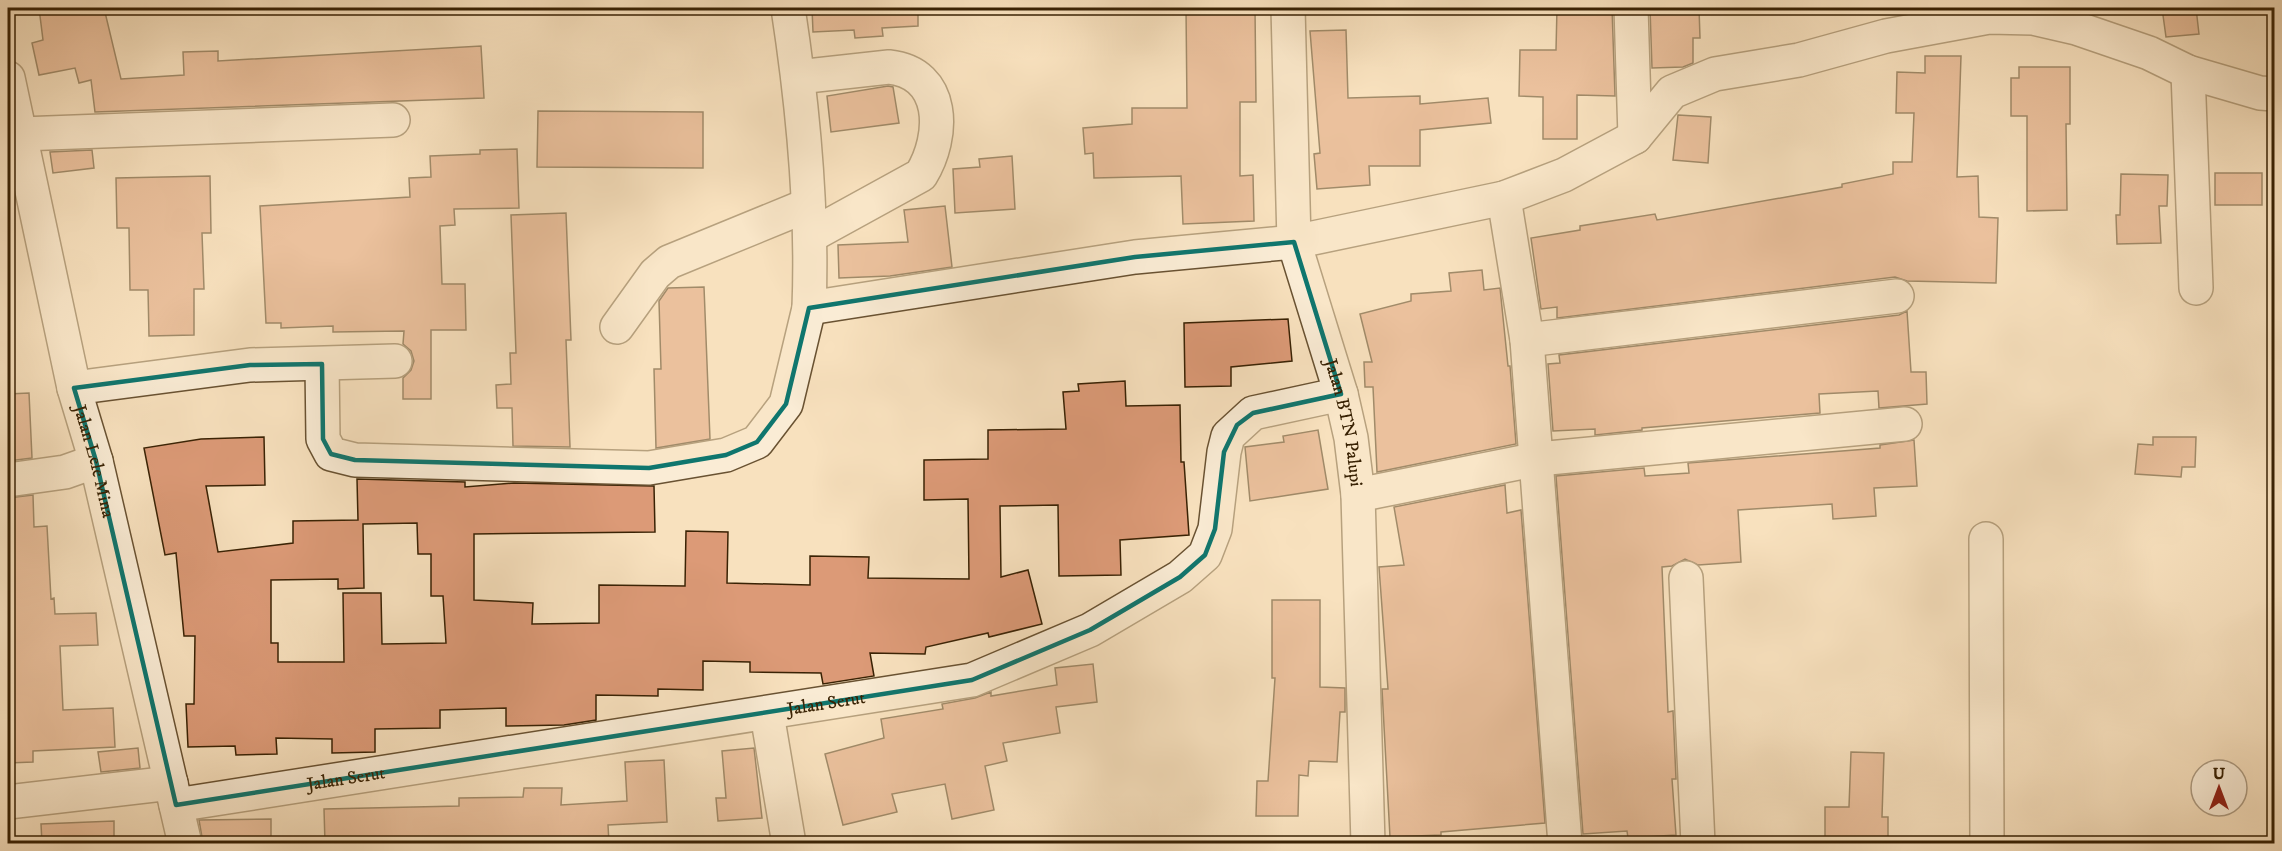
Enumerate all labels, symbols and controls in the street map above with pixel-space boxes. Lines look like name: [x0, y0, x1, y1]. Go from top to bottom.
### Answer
street label: Jalan BTN Palupi: [1318, 354, 1367, 488]
street label: Jalan Lele Mina: [67, 400, 119, 520]
street label: Jalan Serut: [784, 687, 867, 721]
north arrow: [2189, 758, 2249, 818]
street label: Jalan Serut: [303, 762, 387, 797]
text: U: [2213, 764, 2226, 784]

